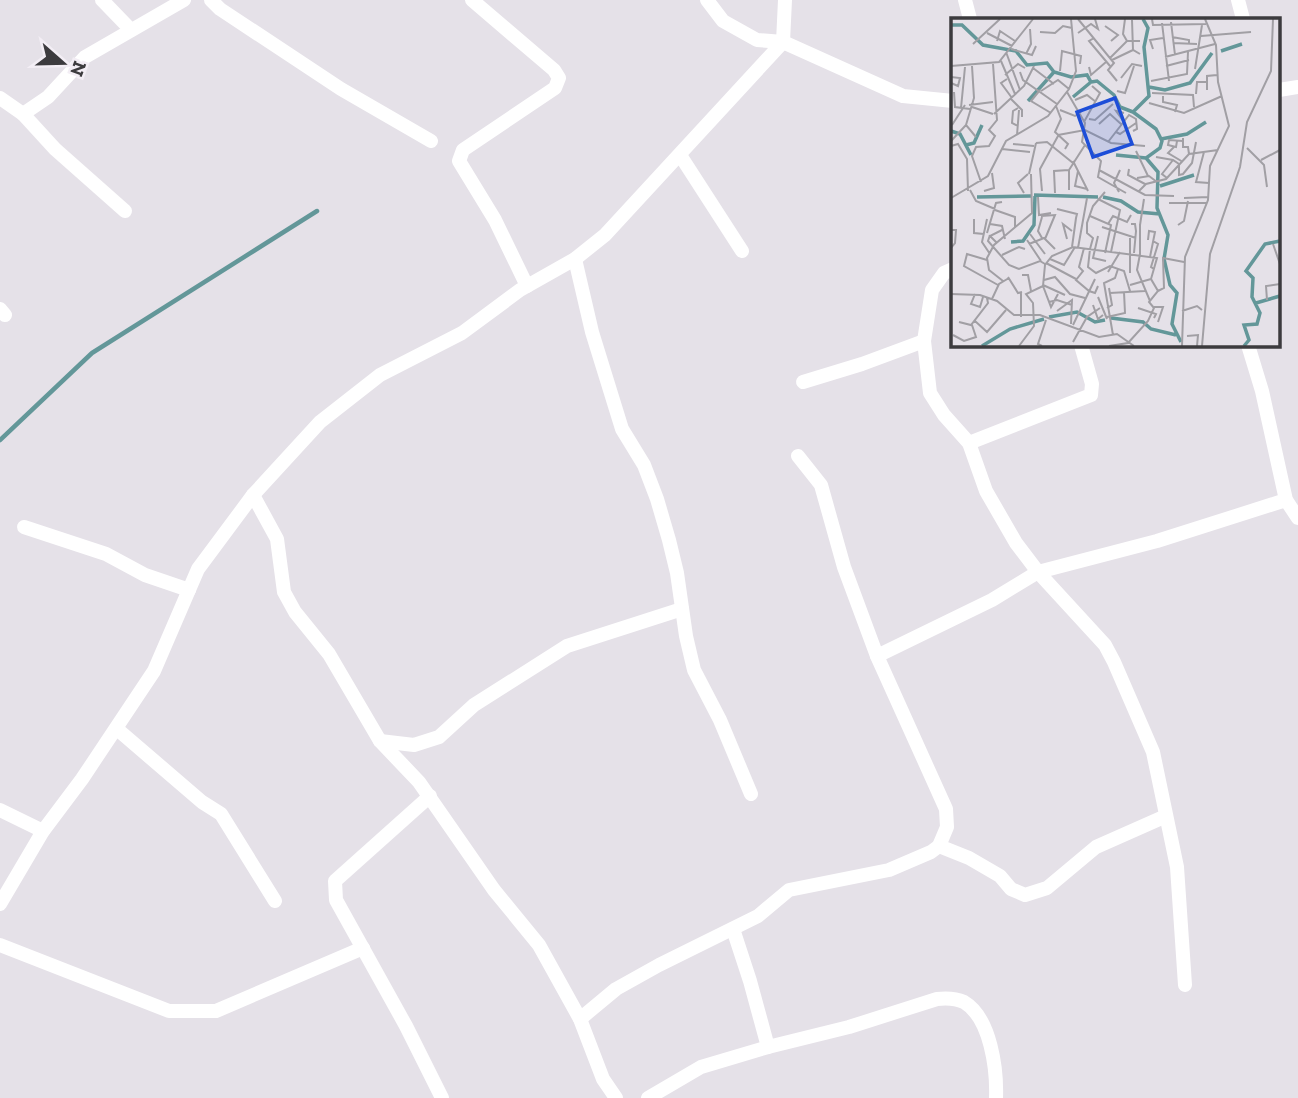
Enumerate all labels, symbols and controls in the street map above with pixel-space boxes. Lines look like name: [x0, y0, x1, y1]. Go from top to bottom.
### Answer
inset map: [951, 18, 1280, 346]
north arrow: [28, 28, 98, 98]
text: N: [65, 58, 92, 79]

